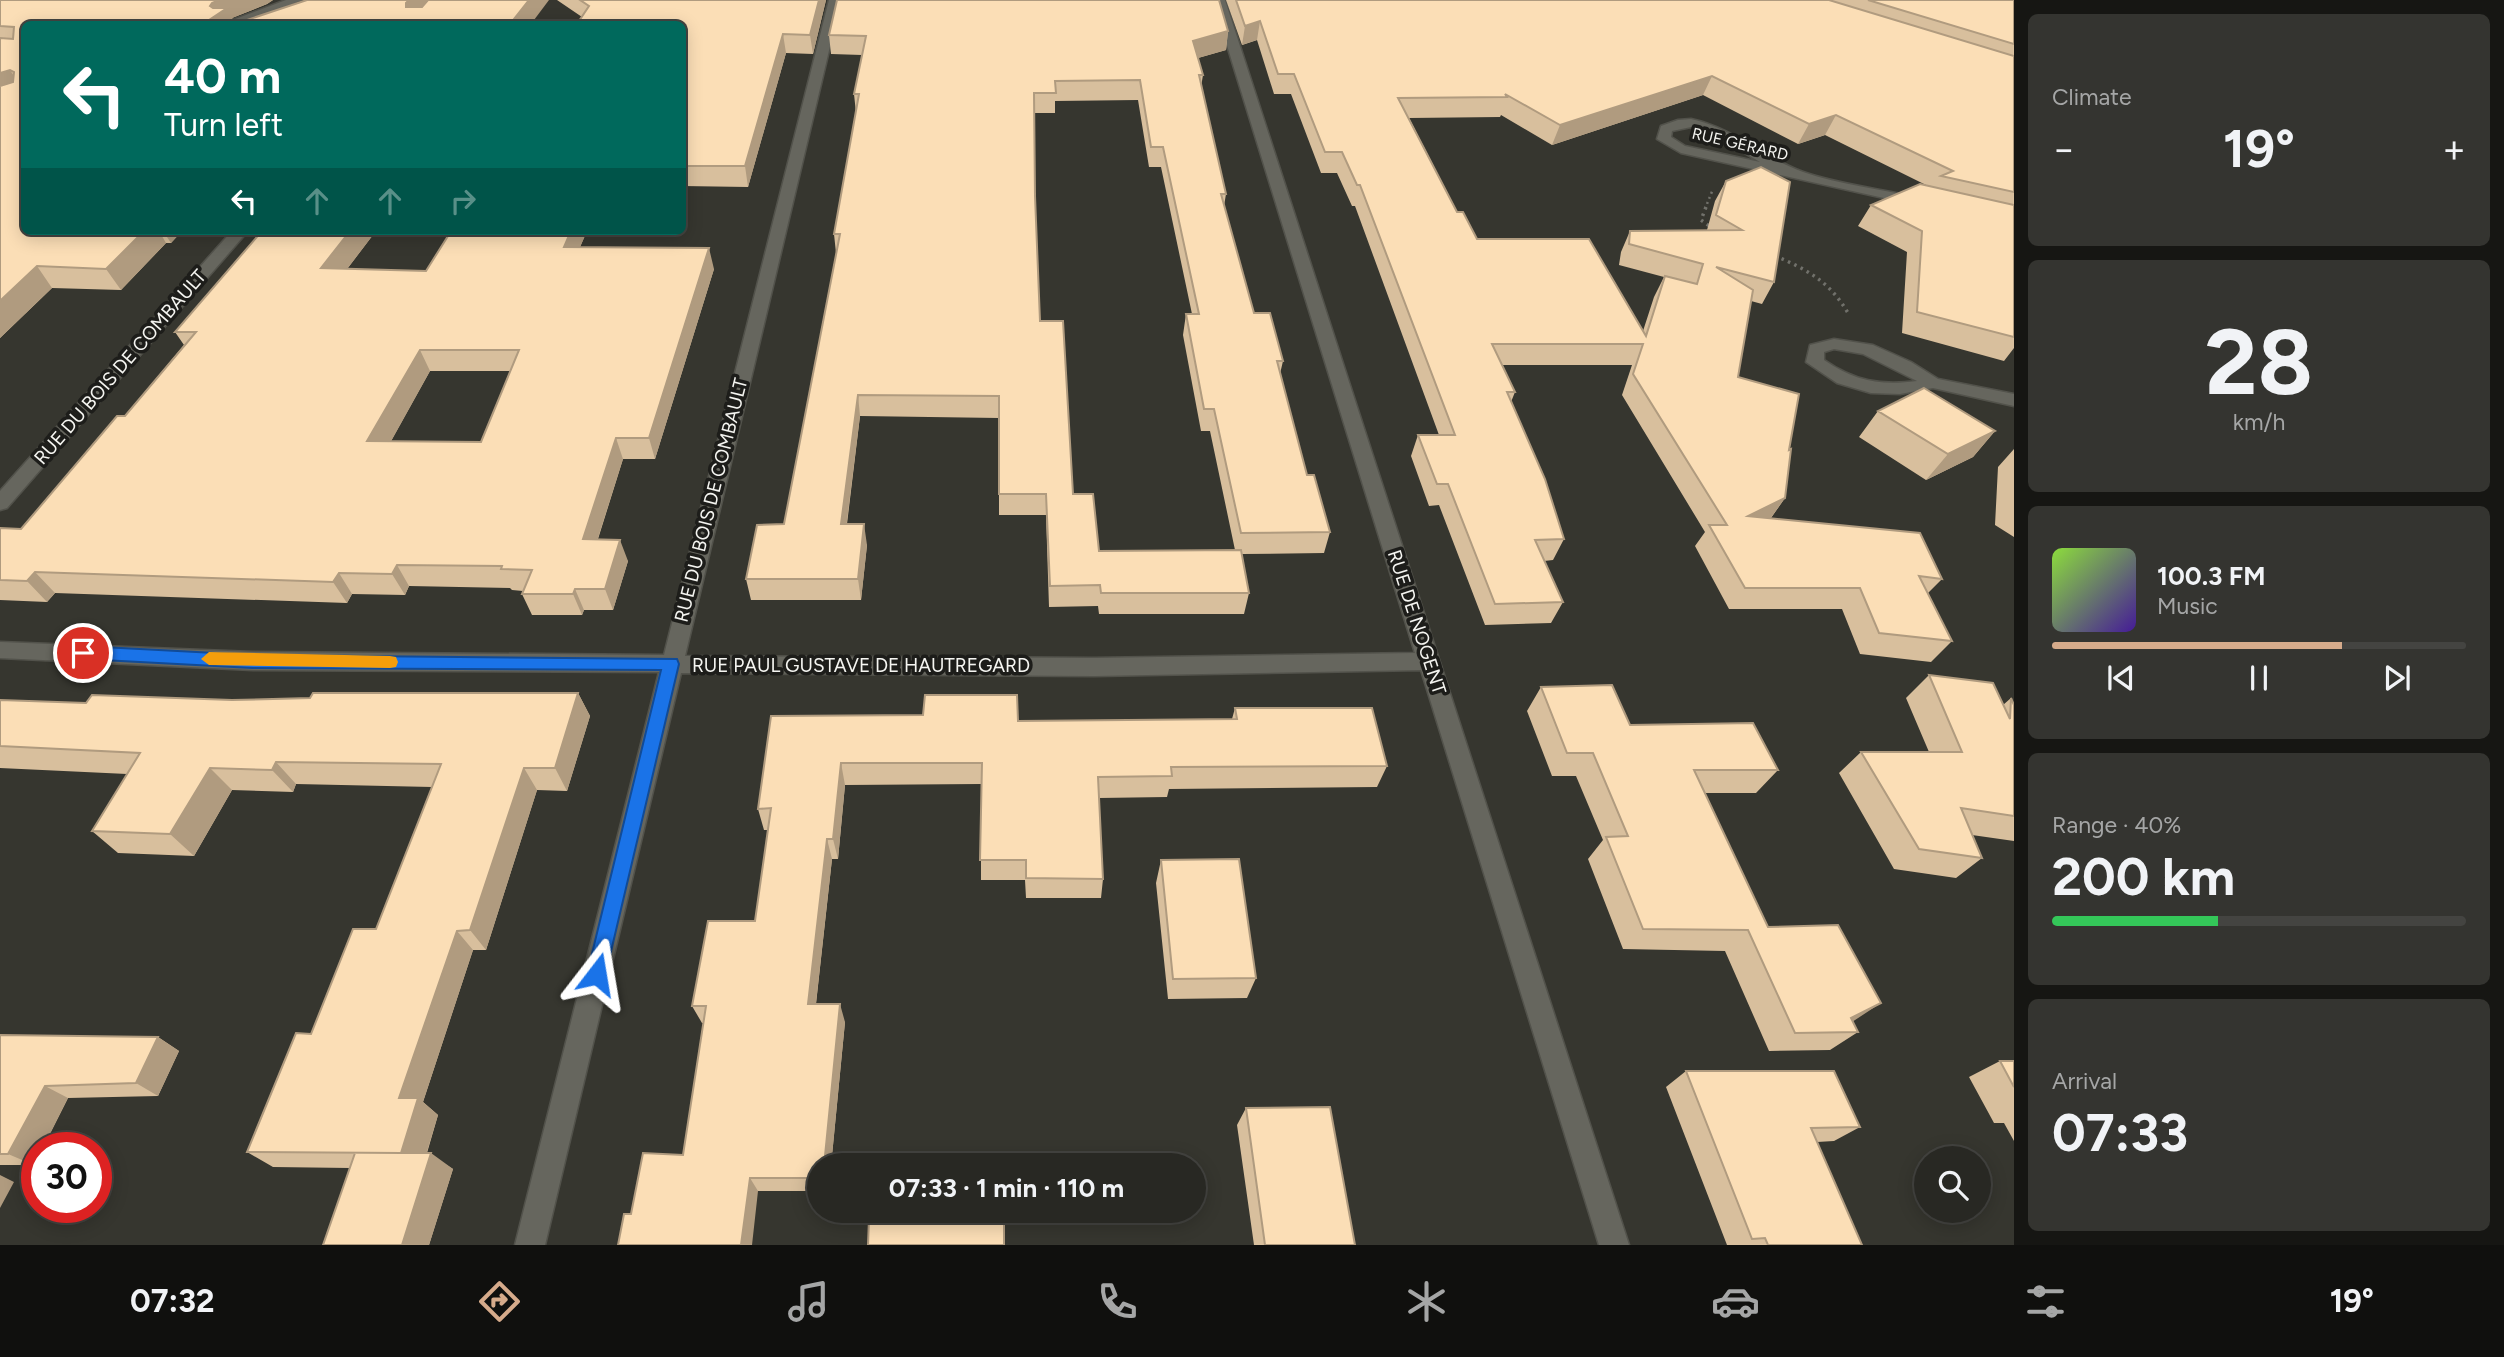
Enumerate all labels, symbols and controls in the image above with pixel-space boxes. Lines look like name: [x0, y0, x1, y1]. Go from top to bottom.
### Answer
text: 40 m: [164, 46, 281, 105]
icon: left: [49, 49, 140, 140]
text: Climate: [2052, 83, 2131, 111]
text: Turn left: [164, 106, 283, 144]
text: 19°: [2223, 118, 2295, 180]
street label: RUE GÉRARD: [1690, 124, 1790, 164]
text: −: [2052, 126, 2076, 172]
text: +: [2442, 126, 2466, 172]
icon: left: [225, 182, 263, 220]
icon: ahead: [298, 182, 336, 220]
icon: ahead: [371, 182, 409, 220]
icon: right: [444, 182, 482, 220]
street label: RUE DU BOIS DE COMBAULT: [29, 264, 211, 469]
text: 28: [2205, 308, 2313, 417]
street label: RUE DU BOIS DE COMBAULT: [670, 375, 753, 624]
text: km/h: [2233, 408, 2285, 436]
street label: RUE DE NOGENT: [1383, 547, 1451, 698]
text: 100.3 FM: [2157, 560, 2265, 592]
text: Music: [2157, 592, 2218, 620]
pin: [53, 623, 113, 683]
icon: arrive: [64, 634, 102, 672]
street label: RUE PAUL GUSTAVE DE HAUTREGARD: [692, 654, 1030, 677]
icon: previous: [2102, 659, 2140, 697]
icon: pause: [2240, 659, 2278, 697]
icon: next: [2378, 659, 2416, 697]
text: Range · 40%: [2052, 811, 2181, 839]
text: 200 km: [2052, 846, 2235, 908]
position arrow: [560, 937, 634, 1011]
text: Arrival: [2052, 1067, 2117, 1095]
text: 07:33: [2052, 1102, 2188, 1164]
speed limit sign: 30: [21, 1132, 112, 1223]
map controls: [1914, 1146, 1991, 1223]
button: search: [1914, 1146, 1991, 1223]
text: 07:33 · 1 min · 110 m: [889, 1172, 1124, 1204]
icon: directions: [475, 1277, 524, 1326]
icon: music: [784, 1277, 833, 1326]
icon: phone: [1093, 1277, 1142, 1326]
icon: climate: [1402, 1277, 1451, 1326]
icon: car: [1711, 1277, 1760, 1326]
icon: filters: [2021, 1277, 2070, 1326]
text: 07:32: [130, 1282, 215, 1320]
text: 19°: [2330, 1282, 2374, 1320]

